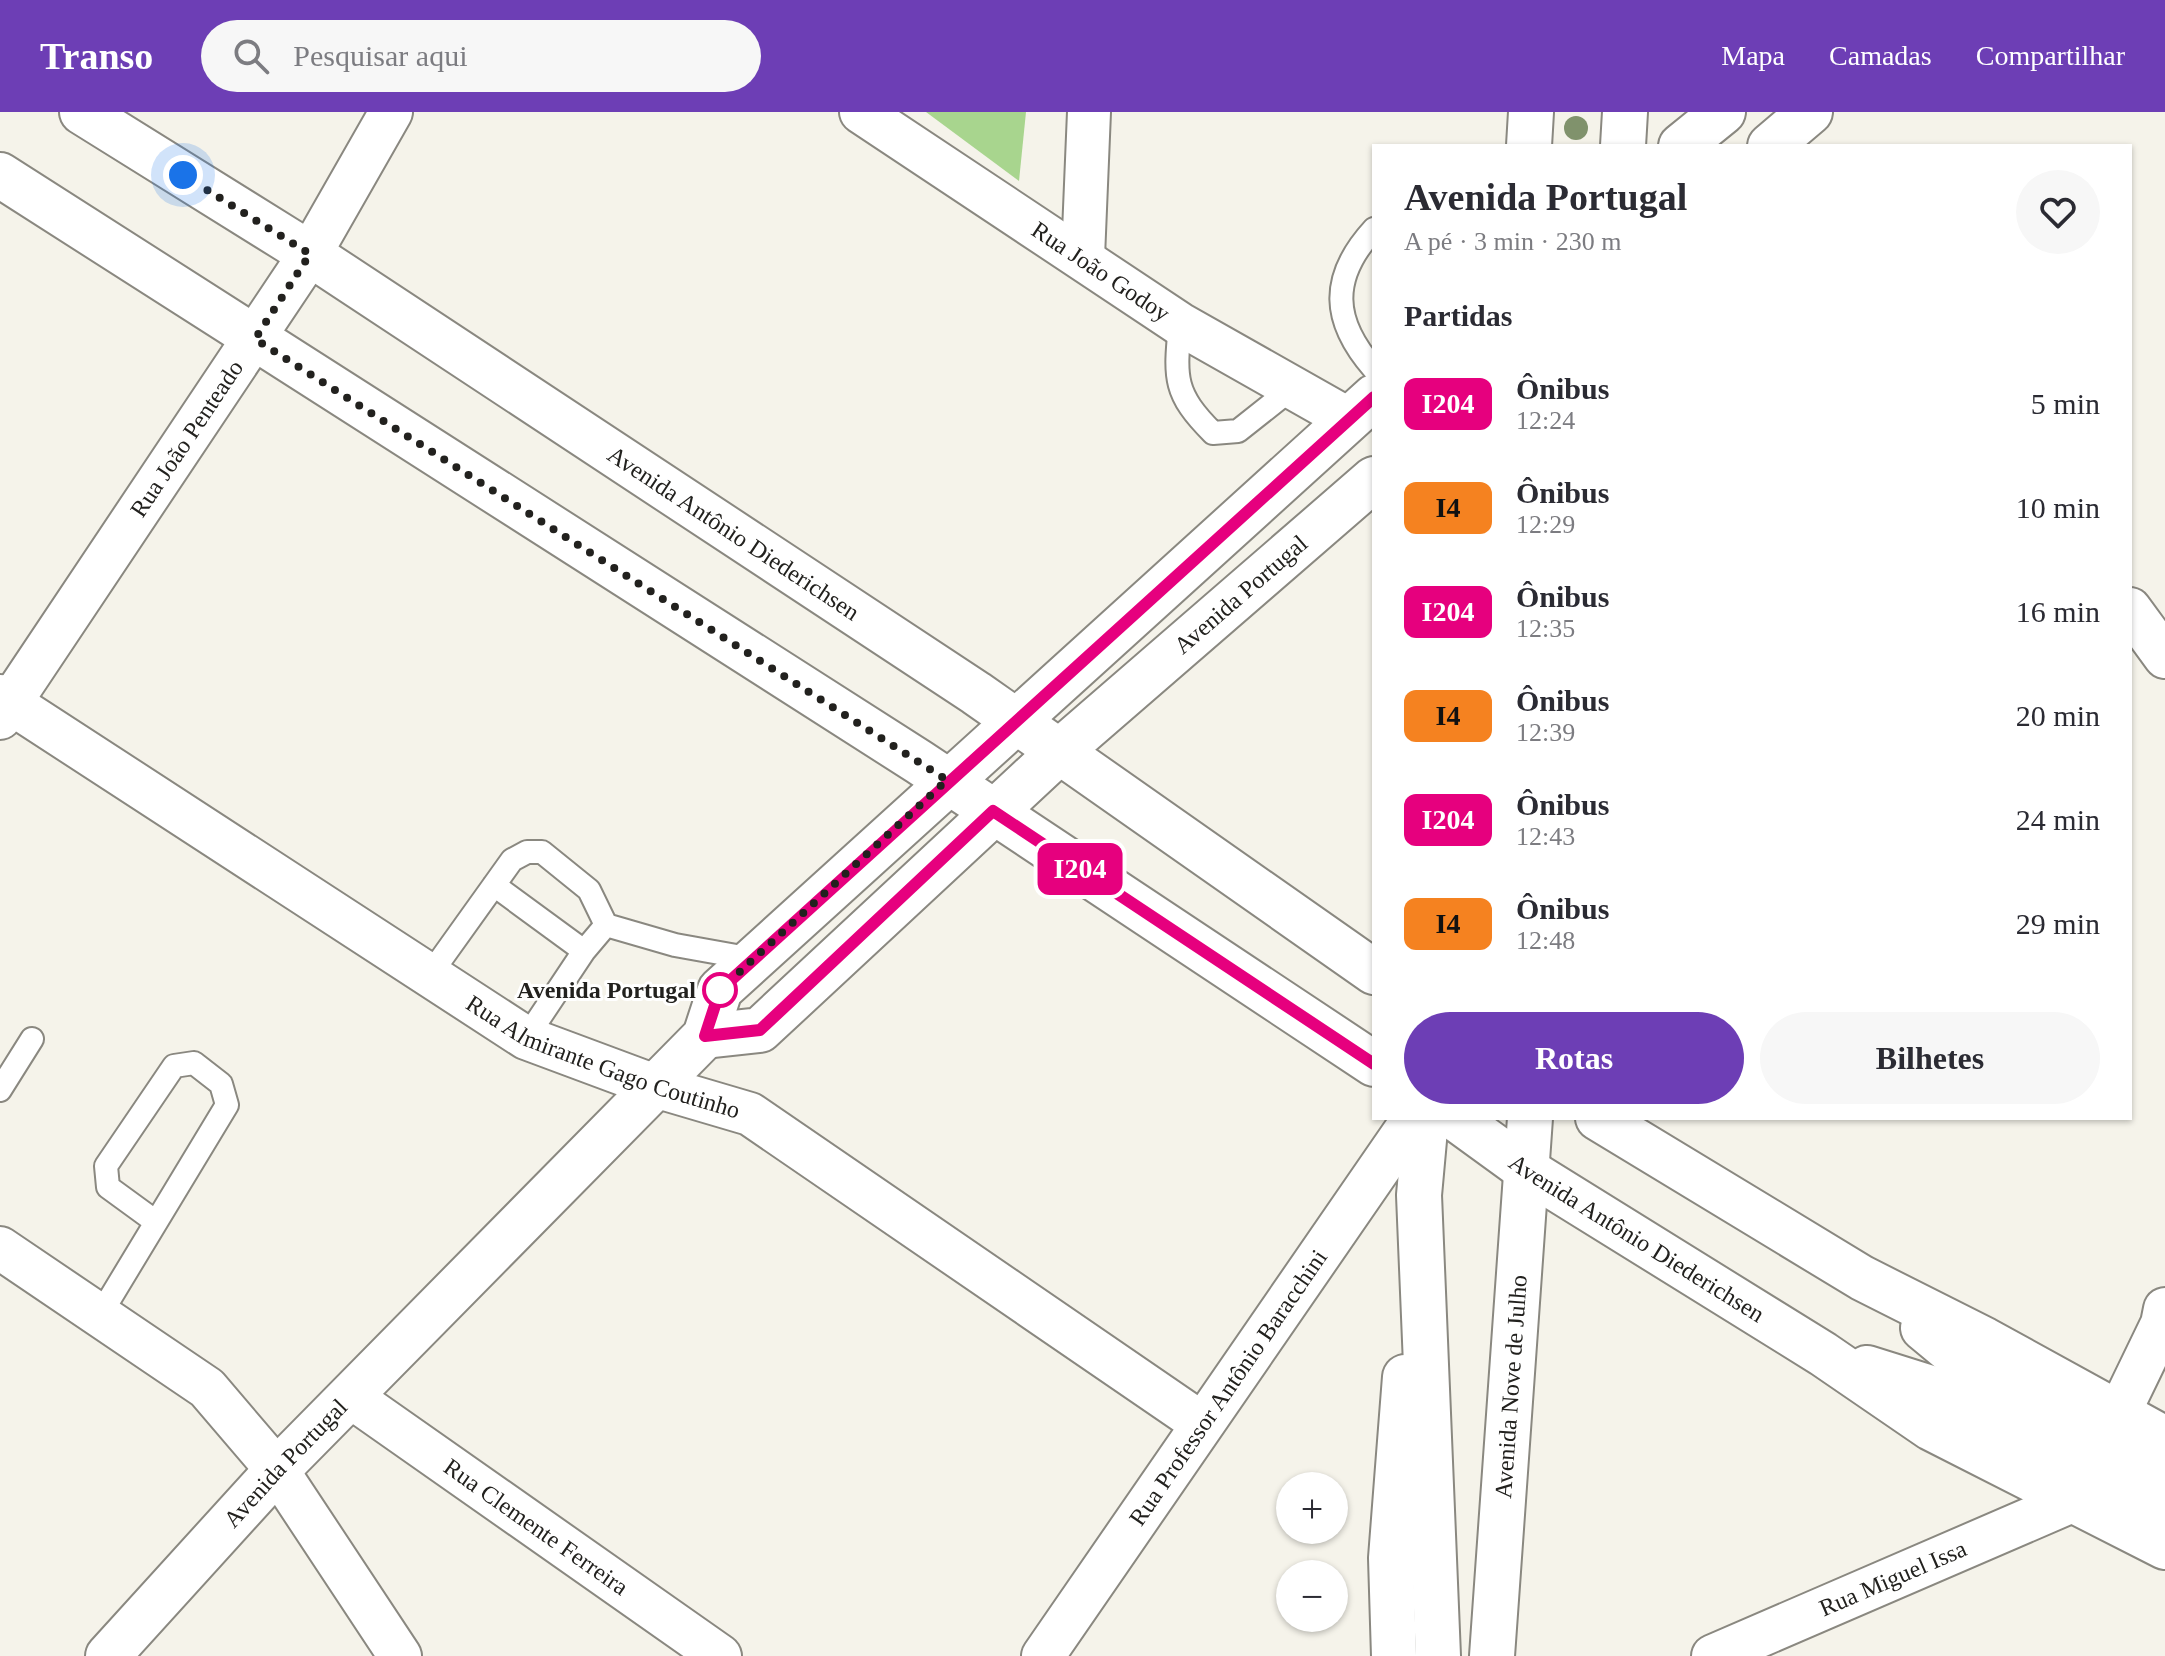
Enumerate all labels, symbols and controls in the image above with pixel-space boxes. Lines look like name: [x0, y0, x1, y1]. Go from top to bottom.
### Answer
search box: [201, 20, 761, 92]
icon: search: [229, 34, 273, 78]
text: Transo: [40, 35, 153, 77]
text: Pesquisar aqui: [293, 39, 467, 72]
text: Mapa: [1721, 40, 1785, 71]
text: Camadas: [1829, 40, 1932, 71]
text: Compartilhar: [1976, 40, 2125, 71]
your location: [163, 155, 203, 195]
button: heart: [2016, 170, 2100, 254]
text: Avenida Portugal: [1404, 176, 1687, 218]
street label: Rua João Godoy: [1027, 216, 1175, 327]
text: A pé · 3 min · 230 m: [1404, 227, 1621, 256]
text: Partidas: [1404, 299, 1512, 332]
street label: Rua João Penteado: [125, 355, 248, 522]
text: Ônibus: [1516, 372, 1609, 405]
text: 5 min: [2031, 387, 2100, 420]
text: I204: [1422, 388, 1474, 419]
text: 12:24: [1516, 406, 1575, 435]
street label: Avenida Antônio Diederichsen: [603, 441, 864, 625]
text: Ônibus: [1516, 476, 1609, 509]
text: 10 min: [2016, 491, 2100, 524]
text: I4: [1436, 492, 1460, 523]
text: 12:29: [1516, 510, 1575, 539]
street label: Avenida Portugal: [1169, 530, 1312, 659]
text: Ônibus: [1516, 580, 1609, 613]
text: 16 min: [2016, 595, 2100, 628]
text: I204: [1422, 596, 1474, 627]
text: 12:35: [1516, 614, 1575, 643]
text: Ônibus: [1516, 684, 1609, 717]
text: 20 min: [2016, 699, 2100, 732]
text: I4: [1436, 700, 1460, 731]
text: 12:39: [1516, 718, 1575, 747]
text: Ônibus: [1516, 788, 1609, 821]
text: 24 min: [2016, 803, 2100, 836]
text: I204: [1422, 804, 1474, 835]
text: 12:43: [1516, 822, 1575, 851]
line badge: I204: [1024, 843, 1136, 895]
text: I204: [1054, 853, 1106, 884]
text: Ônibus: [1516, 892, 1609, 925]
text: 29 min: [2016, 907, 2100, 940]
text: I4: [1436, 908, 1460, 939]
text: 12:48: [1516, 926, 1575, 955]
marker: Avenida Portugal: [703, 973, 737, 1007]
place label: Avenida Portugal: [517, 977, 696, 1003]
street label: Rua Almirante Gago Coutinho: [462, 990, 743, 1123]
button: Rotas: [1404, 1012, 1744, 1104]
button: Bilhetes: [1760, 1012, 2100, 1104]
street label: Avenida Antônio Diederichsen: [1504, 1149, 1769, 1327]
street label: Rua Professor Antônio Baracchini: [1124, 1245, 1332, 1530]
street label: Avenida Nove de Julho: [1490, 1274, 1532, 1499]
street label: Avenida Portugal: [218, 1394, 353, 1533]
street label: Rua Clemente Ferreira: [439, 1453, 633, 1600]
map controls: [1276, 1472, 1348, 1632]
button: +: [1276, 1472, 1348, 1544]
street label: Rua Miguel Issa: [1816, 1535, 1971, 1621]
button: −: [1276, 1560, 1348, 1632]

